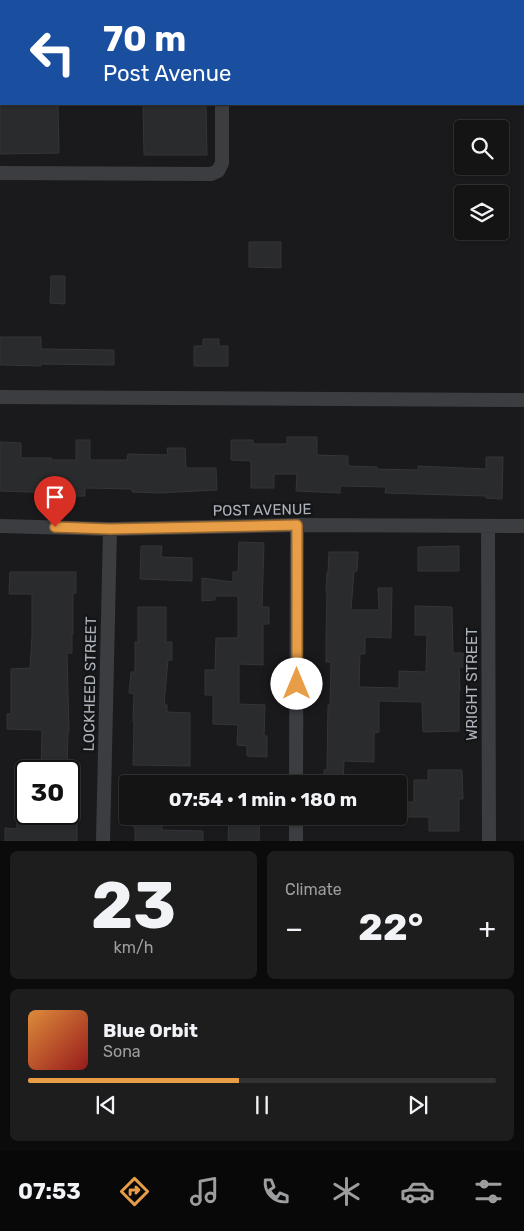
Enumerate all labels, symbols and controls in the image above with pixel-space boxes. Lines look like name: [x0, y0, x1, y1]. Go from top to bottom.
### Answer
text: 70 m: [103, 18, 186, 60]
icon: left: [20, 20, 85, 85]
text: Post Avenue: [103, 60, 231, 87]
map controls: [454, 120, 509, 240]
button: search: [454, 120, 509, 175]
button: layers: [454, 185, 509, 240]
pin: [34, 476, 76, 527]
icon: arrive: [41, 483, 69, 511]
street label: POST AVENUE: [212, 500, 312, 520]
street label: LOCKHEED STREET: [80, 616, 100, 752]
street label: WRIGHT STREET: [463, 627, 481, 741]
position arrow: [270, 657, 322, 709]
speed limit sign: 30: [15, 760, 80, 825]
text: 07:54 · 1 min · 180 m: [169, 788, 357, 811]
text: 23: [91, 867, 176, 944]
text: Climate: [285, 880, 342, 899]
text: 22°: [358, 904, 423, 950]
text: −: [285, 912, 303, 945]
text: +: [479, 912, 496, 945]
text: km/h: [114, 938, 153, 957]
text: Blue Orbit: [103, 1019, 198, 1042]
text: Sona: [103, 1042, 141, 1061]
icon: previous: [92, 1091, 120, 1119]
icon: pause: [248, 1091, 276, 1119]
icon: next: [404, 1091, 432, 1119]
icon: directions: [117, 1174, 152, 1209]
icon: music: [187, 1174, 222, 1209]
icon: phone: [258, 1174, 293, 1209]
icon: climate: [329, 1174, 364, 1209]
icon: car: [400, 1174, 435, 1209]
icon: filters: [471, 1174, 506, 1209]
text: 07:53: [18, 1178, 81, 1205]

